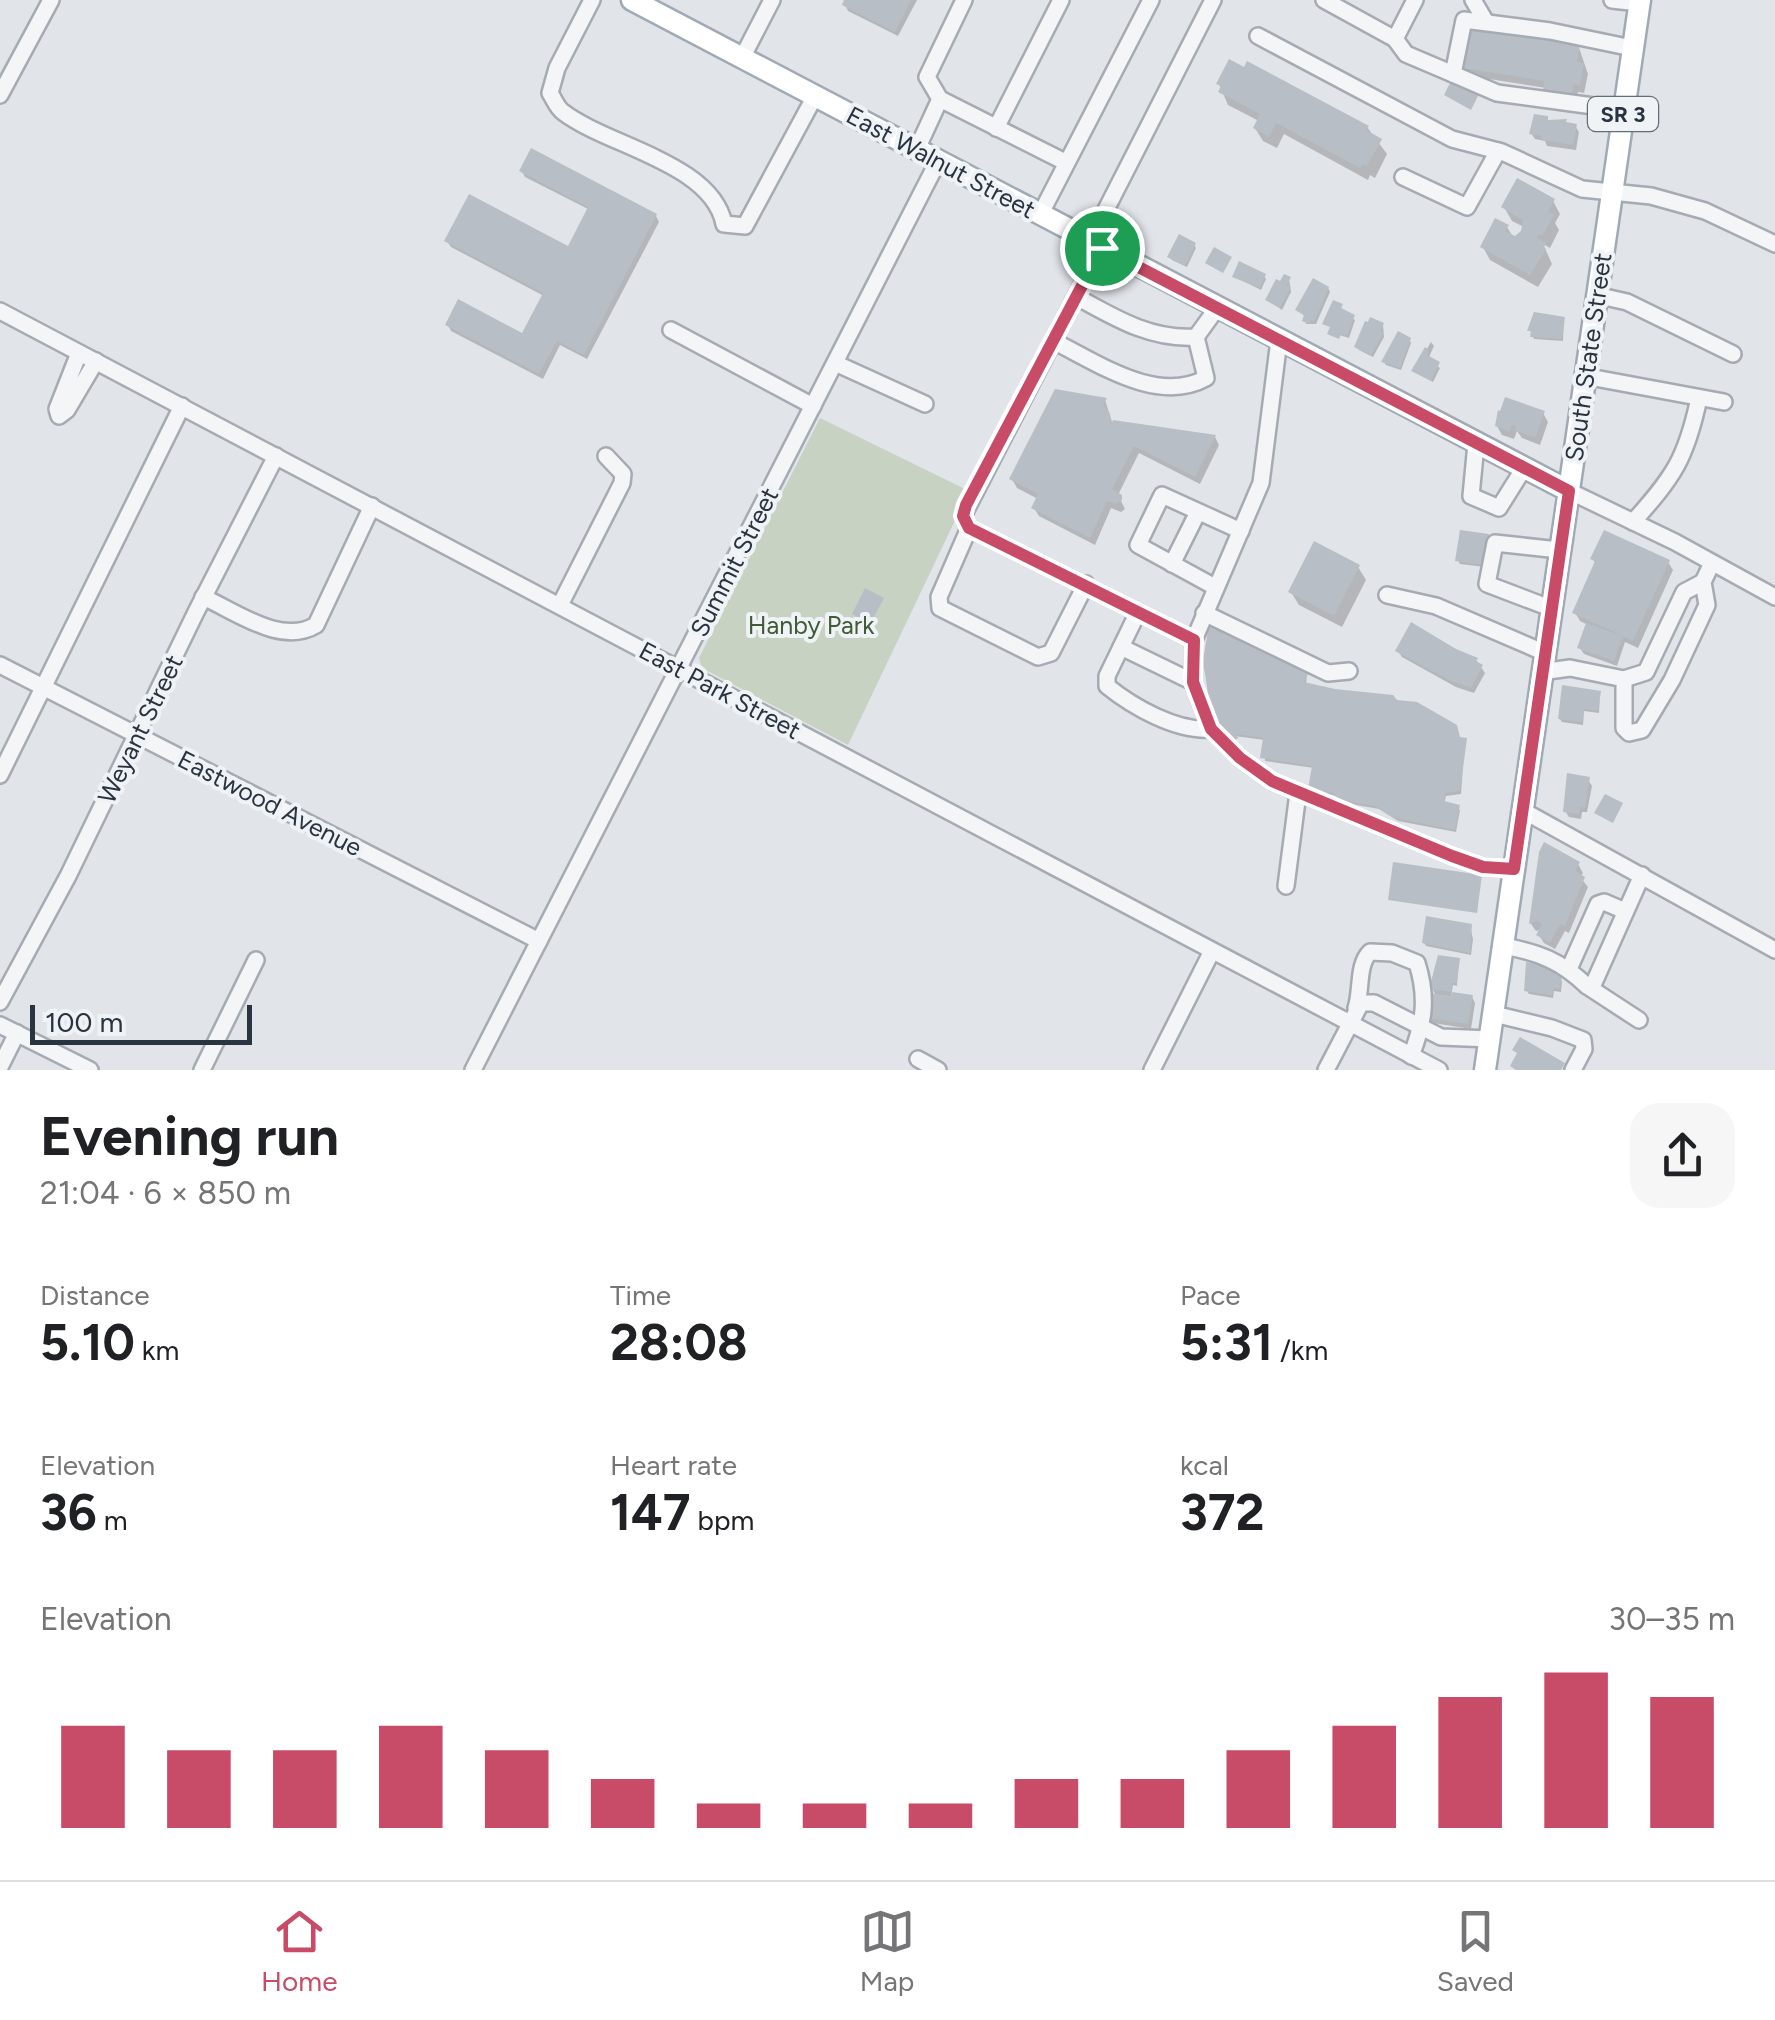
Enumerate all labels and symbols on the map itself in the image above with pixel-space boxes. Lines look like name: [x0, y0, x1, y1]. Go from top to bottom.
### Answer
road number: SR 3: [1588, 97, 1658, 131]
street label: East Walnut Street: [841, 100, 1041, 224]
pin: [1060, 206, 1145, 291]
street label: South State Street: [1559, 251, 1617, 463]
street label: Summit Street: [684, 482, 784, 642]
park label: Hanby Park: [748, 610, 875, 640]
street label: East Park Street: [634, 635, 806, 745]
street label: Weyant Street: [91, 650, 189, 808]
street label: Eastwood Avenue: [173, 744, 367, 862]
scale bar: [30, 1000, 252, 1044]

